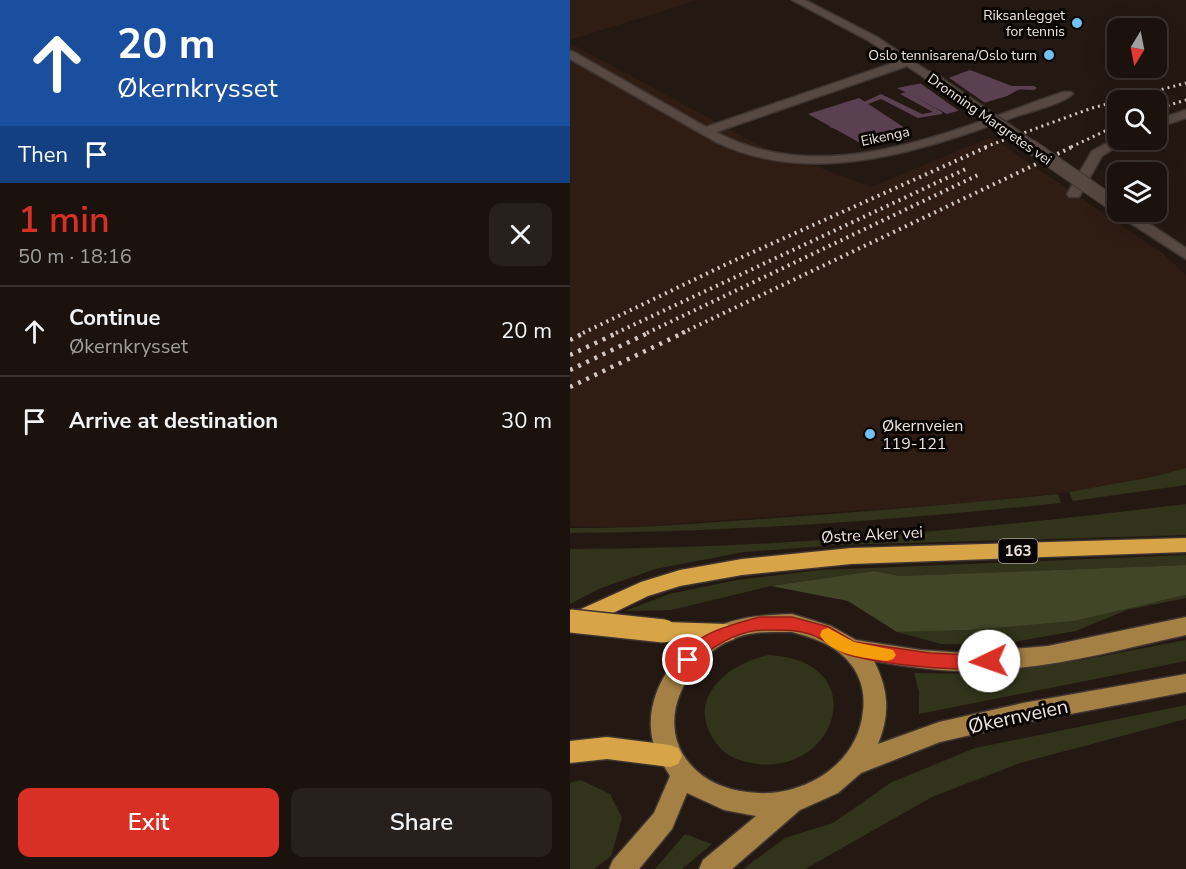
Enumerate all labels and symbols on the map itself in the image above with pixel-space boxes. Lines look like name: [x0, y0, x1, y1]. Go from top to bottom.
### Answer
place label: Riksanlegget for tennis: [983, 6, 1065, 41]
marker: Riksanlegget for tennis: [1070, 16, 1084, 30]
north arrow: [1107, 18, 1167, 78]
place label: Oslo tennisarena/Oslo turn: [868, 46, 1037, 65]
marker: Oslo tennisarena/Oslo turn: [1042, 48, 1056, 62]
street label: Dronning Margretes vei: [924, 69, 1055, 169]
street label: Eikenga: [859, 122, 911, 151]
place label: Økernveien 119-121: [882, 415, 963, 455]
marker: Økernveien 119-121: [863, 427, 877, 441]
street label: Østre Aker vei: [821, 521, 924, 549]
road number: 163: [998, 539, 1038, 563]
position arrow: [957, 629, 1021, 693]
pin: [662, 634, 713, 685]
street label: Økernveien: [966, 693, 1071, 740]

